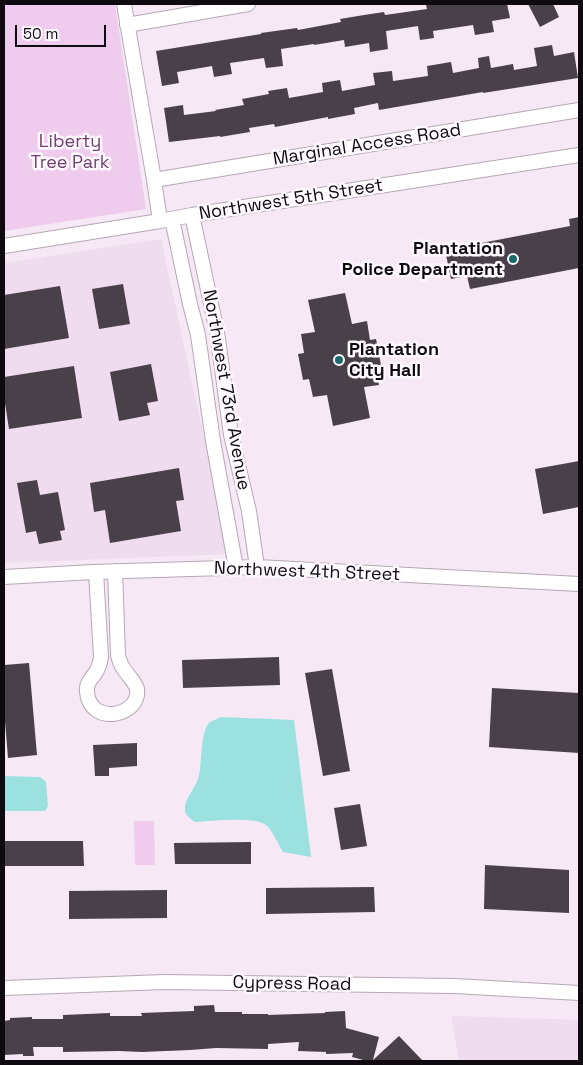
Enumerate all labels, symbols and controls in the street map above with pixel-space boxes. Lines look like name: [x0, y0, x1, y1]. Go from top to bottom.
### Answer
scale bar: [18, 15, 109, 47]
text: 50 m: [23, 24, 58, 43]
street label: Marginal Access Road: [271, 119, 463, 171]
park label: Liberty Tree Park: [30, 131, 110, 173]
street label: Northwest 5th Street: [198, 175, 384, 225]
place label: Plantation Police Department: [342, 238, 503, 280]
marker: Plantation Police Department: [507, 253, 519, 265]
street label: Northwest 73rd Avenue: [198, 288, 254, 492]
place label: Plantation City Hall: [349, 339, 439, 382]
marker: Plantation City Hall: [333, 354, 345, 366]
street label: Northwest 4th Street: [213, 558, 401, 586]
street label: Cypress Road: [232, 972, 352, 996]

